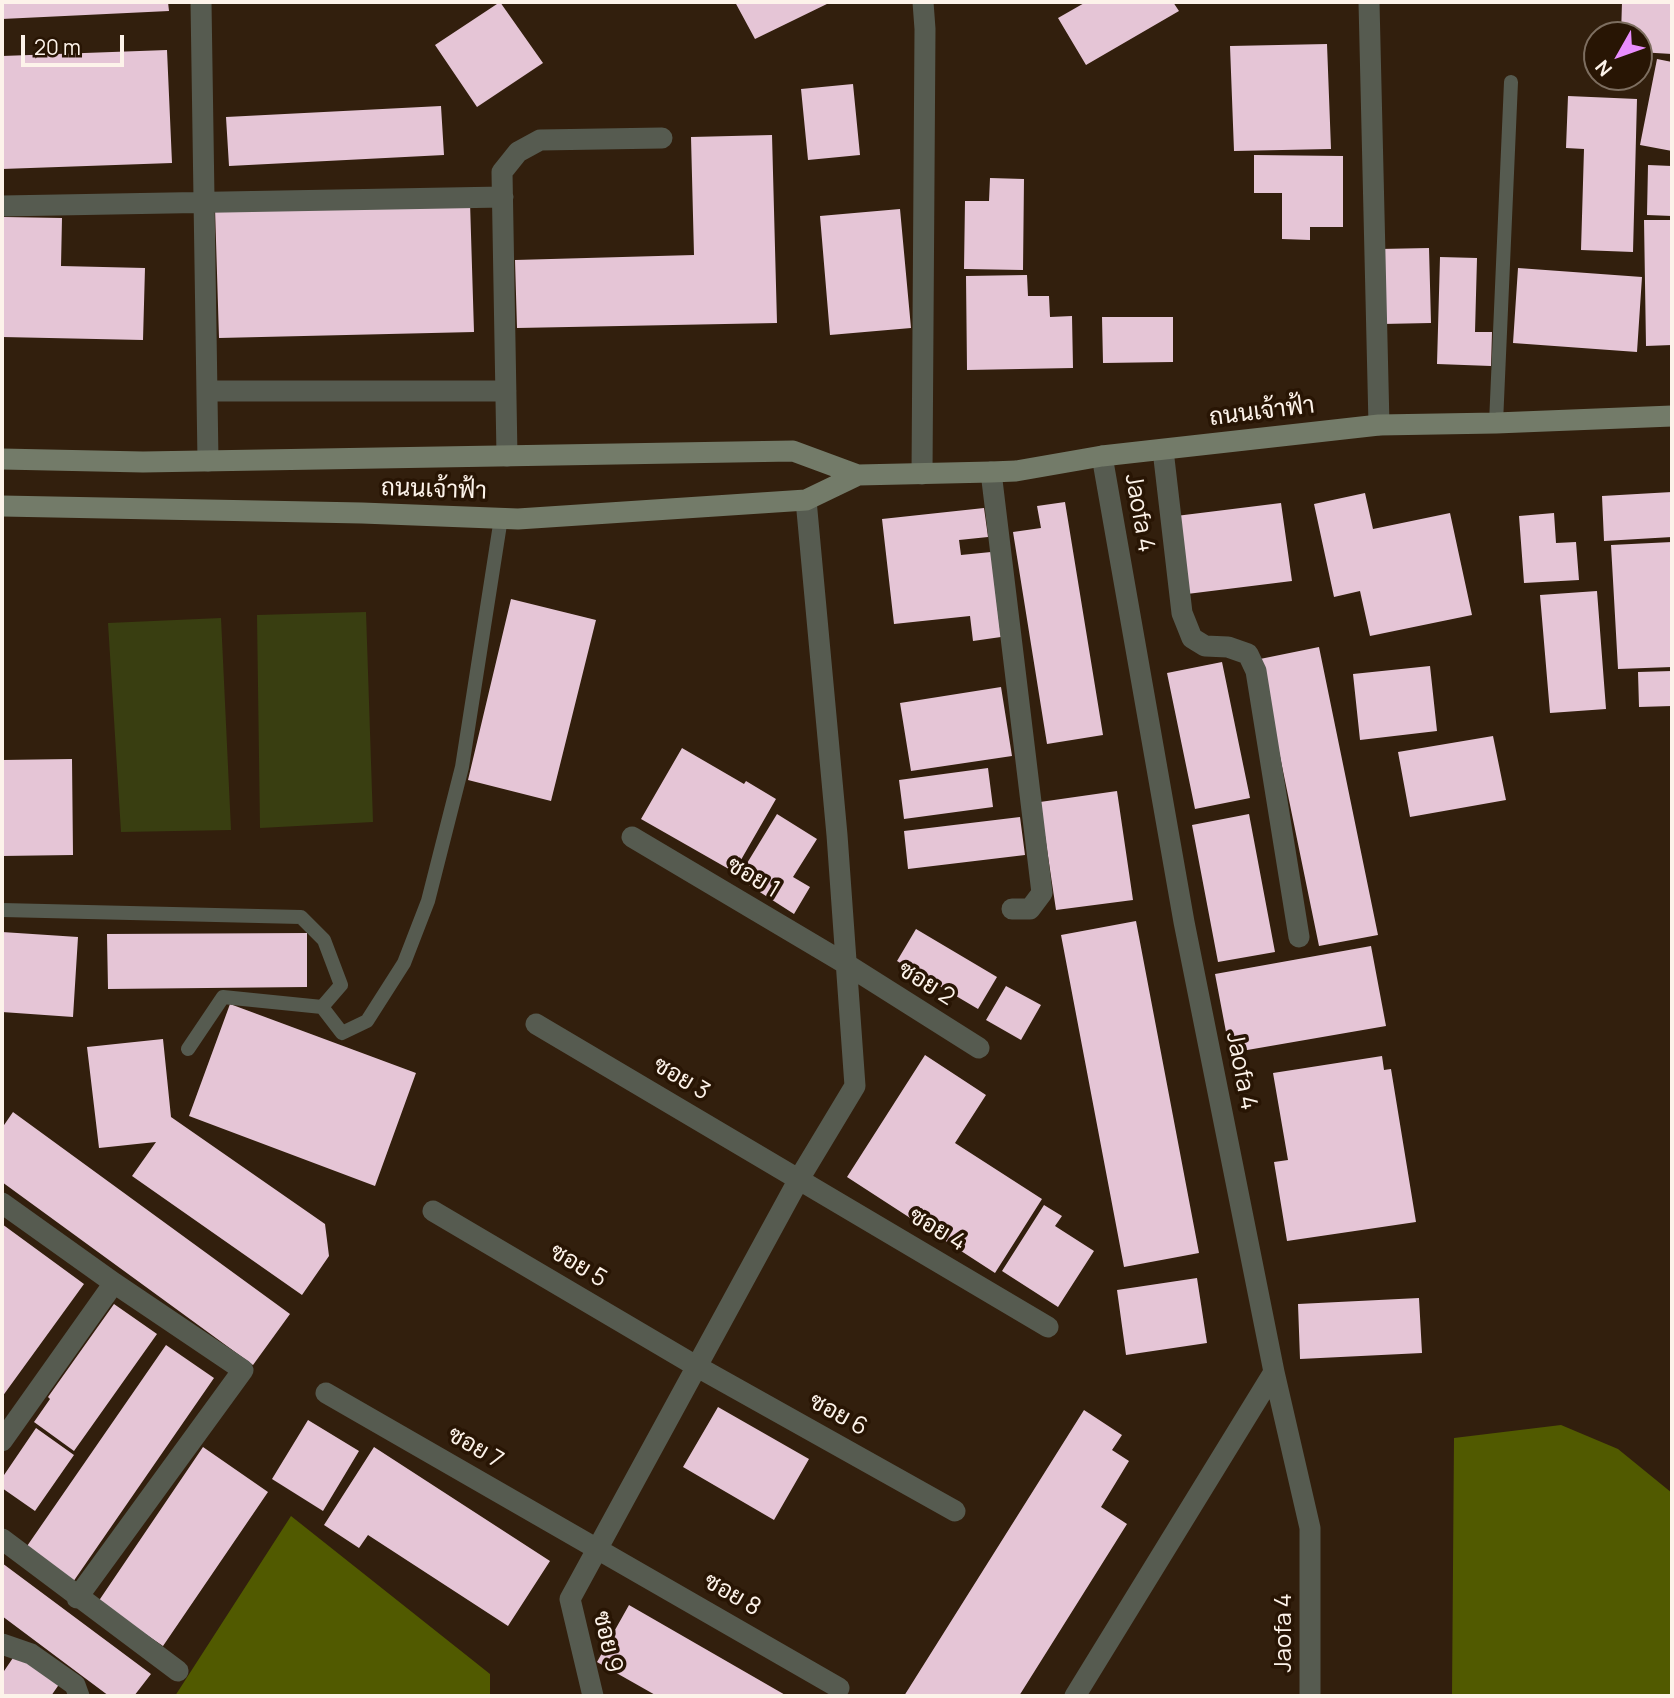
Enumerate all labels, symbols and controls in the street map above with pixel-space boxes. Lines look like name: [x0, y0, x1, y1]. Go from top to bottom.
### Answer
scale bar: [24, 21, 128, 65]
north arrow: [1583, 21, 1653, 91]
text: 20 m: [34, 33, 81, 61]
text: N: [1589, 55, 1618, 82]
street label: ถนนเจ้าฟ้า: [1208, 391, 1316, 433]
street label: Jaofa 4: [1118, 472, 1160, 554]
street label: ถนนเจ้าฟ้า: [381, 474, 487, 506]
street label: ซอย 1: [721, 851, 785, 905]
street label: ซอย 2: [892, 956, 960, 1012]
street label: Jaofa 4: [1219, 1029, 1263, 1113]
street label: ซอย 3: [648, 1051, 714, 1107]
street label: ซอย 4: [903, 1202, 971, 1258]
street label: ซอย 5: [544, 1238, 612, 1294]
street label: ซอย 6: [804, 1387, 872, 1443]
street label: ซอย 7: [442, 1421, 508, 1475]
street label: ซอย 8: [698, 1567, 766, 1623]
street label: Jaofa 4: [1270, 1593, 1298, 1673]
street label: ซอย 9: [586, 1608, 628, 1676]

